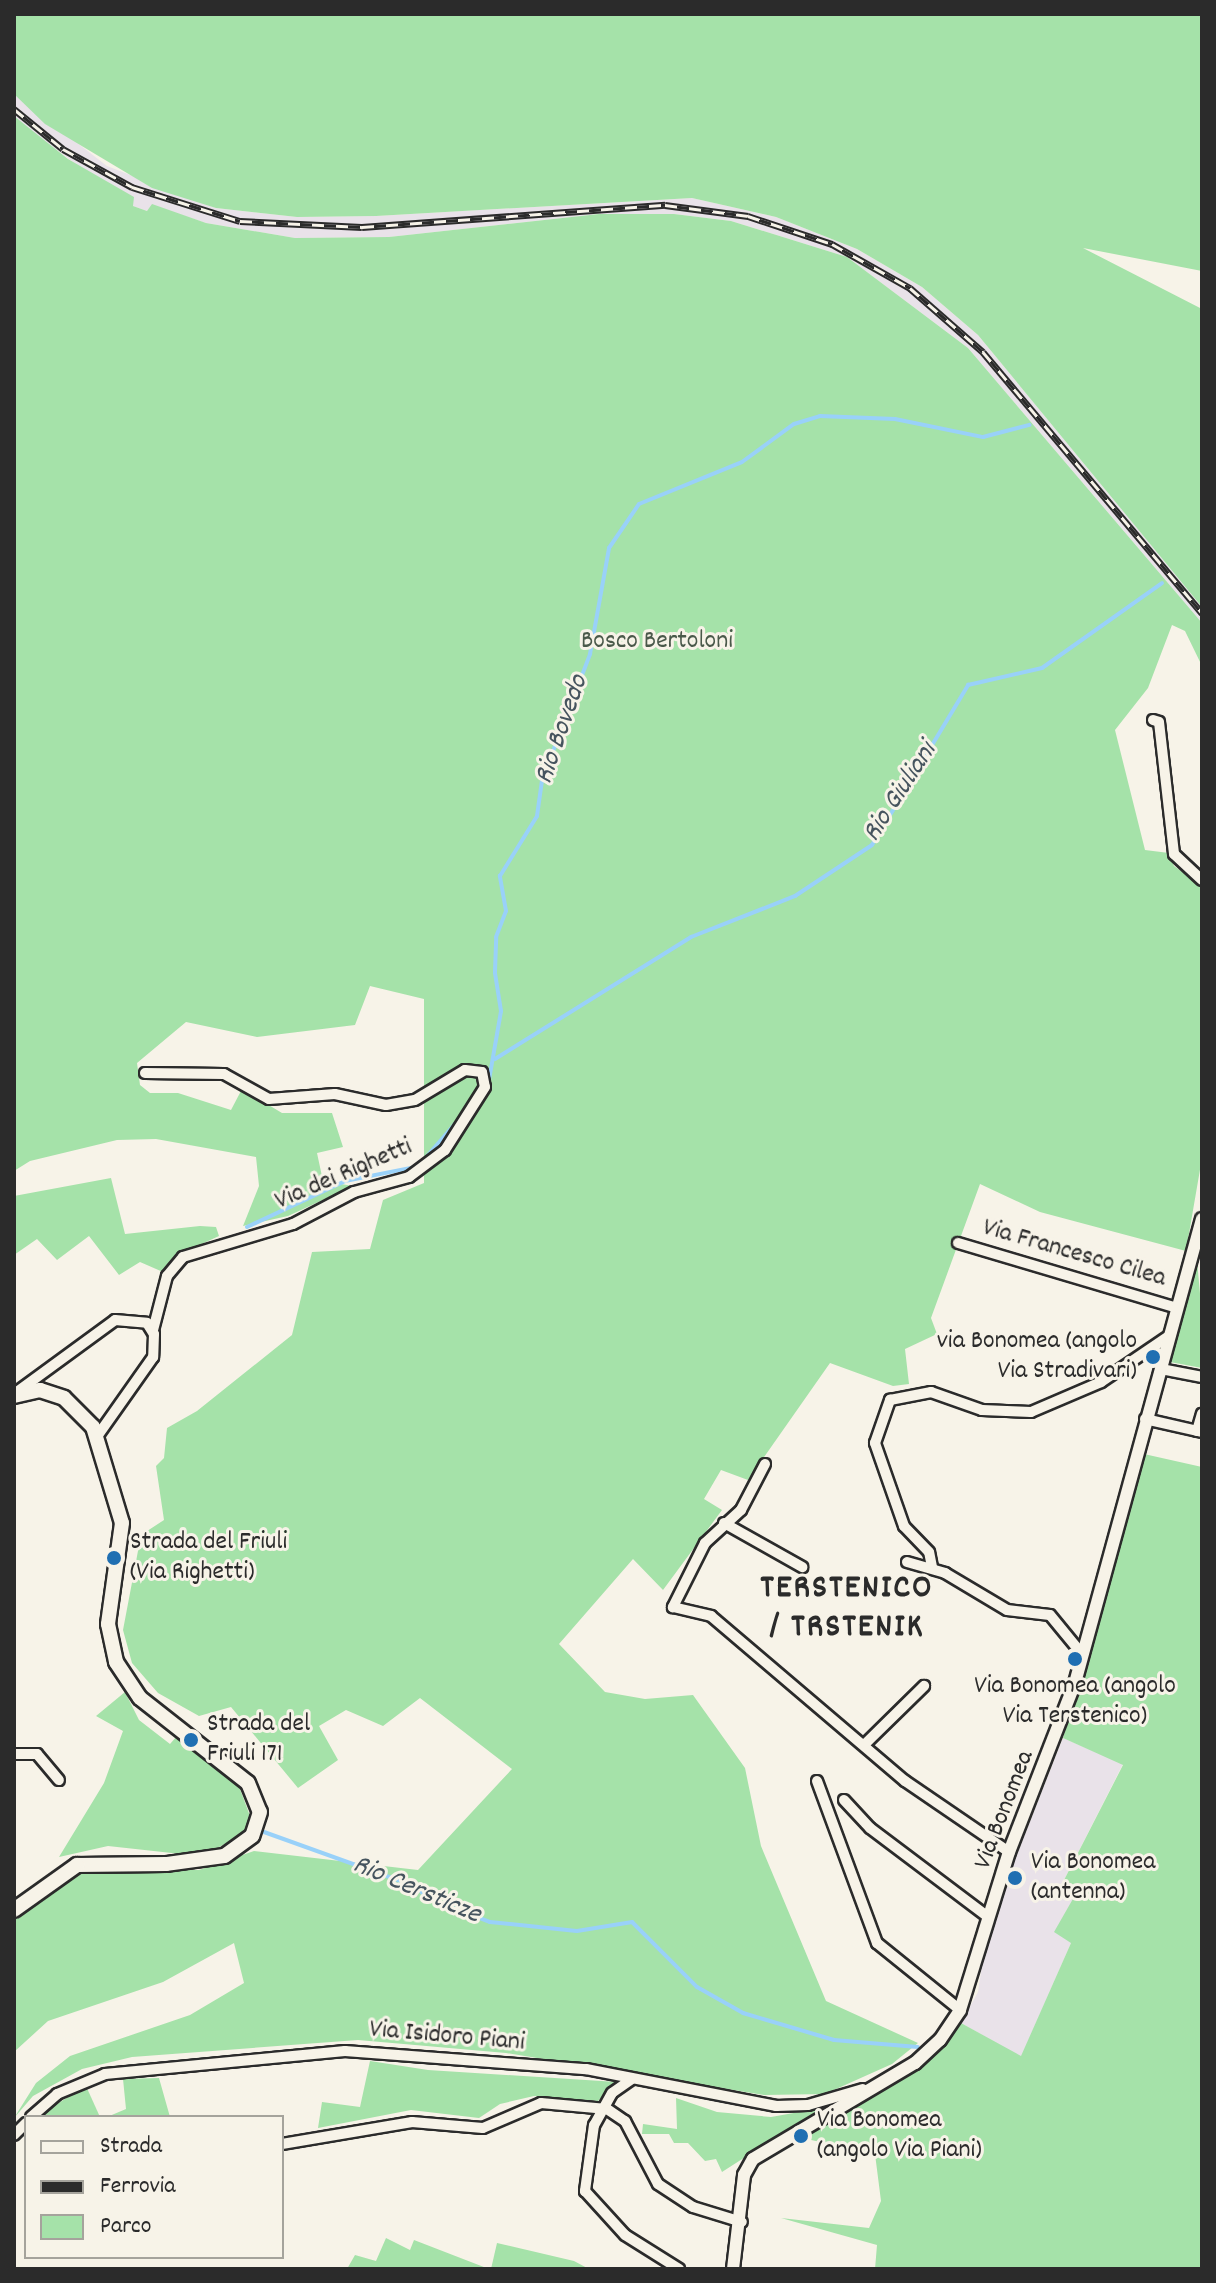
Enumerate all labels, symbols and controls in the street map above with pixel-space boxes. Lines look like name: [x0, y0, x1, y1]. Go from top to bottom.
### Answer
park label: Bosco Bertoloni: [581, 626, 733, 658]
water label: Rio Bovedo: [529, 671, 597, 789]
water label: Rio Giuliani: [856, 737, 946, 849]
street label: Via dei Righetti: [271, 1132, 417, 1218]
street label: Via Francesco Cilea: [979, 1213, 1169, 1295]
place label: via Bonomea (angolo Via Stradivari): [937, 1326, 1137, 1388]
marker: via Bonomea (angolo Via Stradivari): [1144, 1348, 1162, 1366]
place label: Strada del Friuli (Via Righetti): [130, 1527, 287, 1588]
marker: Strada del Friuli (Via Righetti): [105, 1549, 123, 1567]
district label: TERSTENICO / TRSTENIK: [760, 1569, 934, 1648]
marker: Via Bonomea (angolo Via Terstenico): [1066, 1650, 1084, 1668]
place label: Via Bonomea (angolo Via Terstenico): [974, 1671, 1176, 1732]
place label: Strada del Friuli 171: [207, 1709, 310, 1770]
marker: Strada del Friuli 171: [182, 1731, 200, 1749]
street label: Via Bonomea: [968, 1746, 1042, 1874]
place label: Via Bonomea (antenna): [1031, 1847, 1155, 1908]
water label: Rio Cersticze: [347, 1849, 485, 1933]
marker: Via Bonomea (antenna): [1006, 1869, 1024, 1887]
street label: Via Isidoro Piani: [368, 2015, 526, 2059]
place label: Via Bonomea (angolo Via Piani): [817, 2105, 982, 2166]
legend: [24, 2115, 284, 2259]
marker: Via Bonomea (angolo Via Piani): [792, 2127, 810, 2145]
text: Strada: [100, 2130, 162, 2164]
text: Ferrovia: [100, 2170, 175, 2204]
text: Parco: [100, 2210, 151, 2244]

